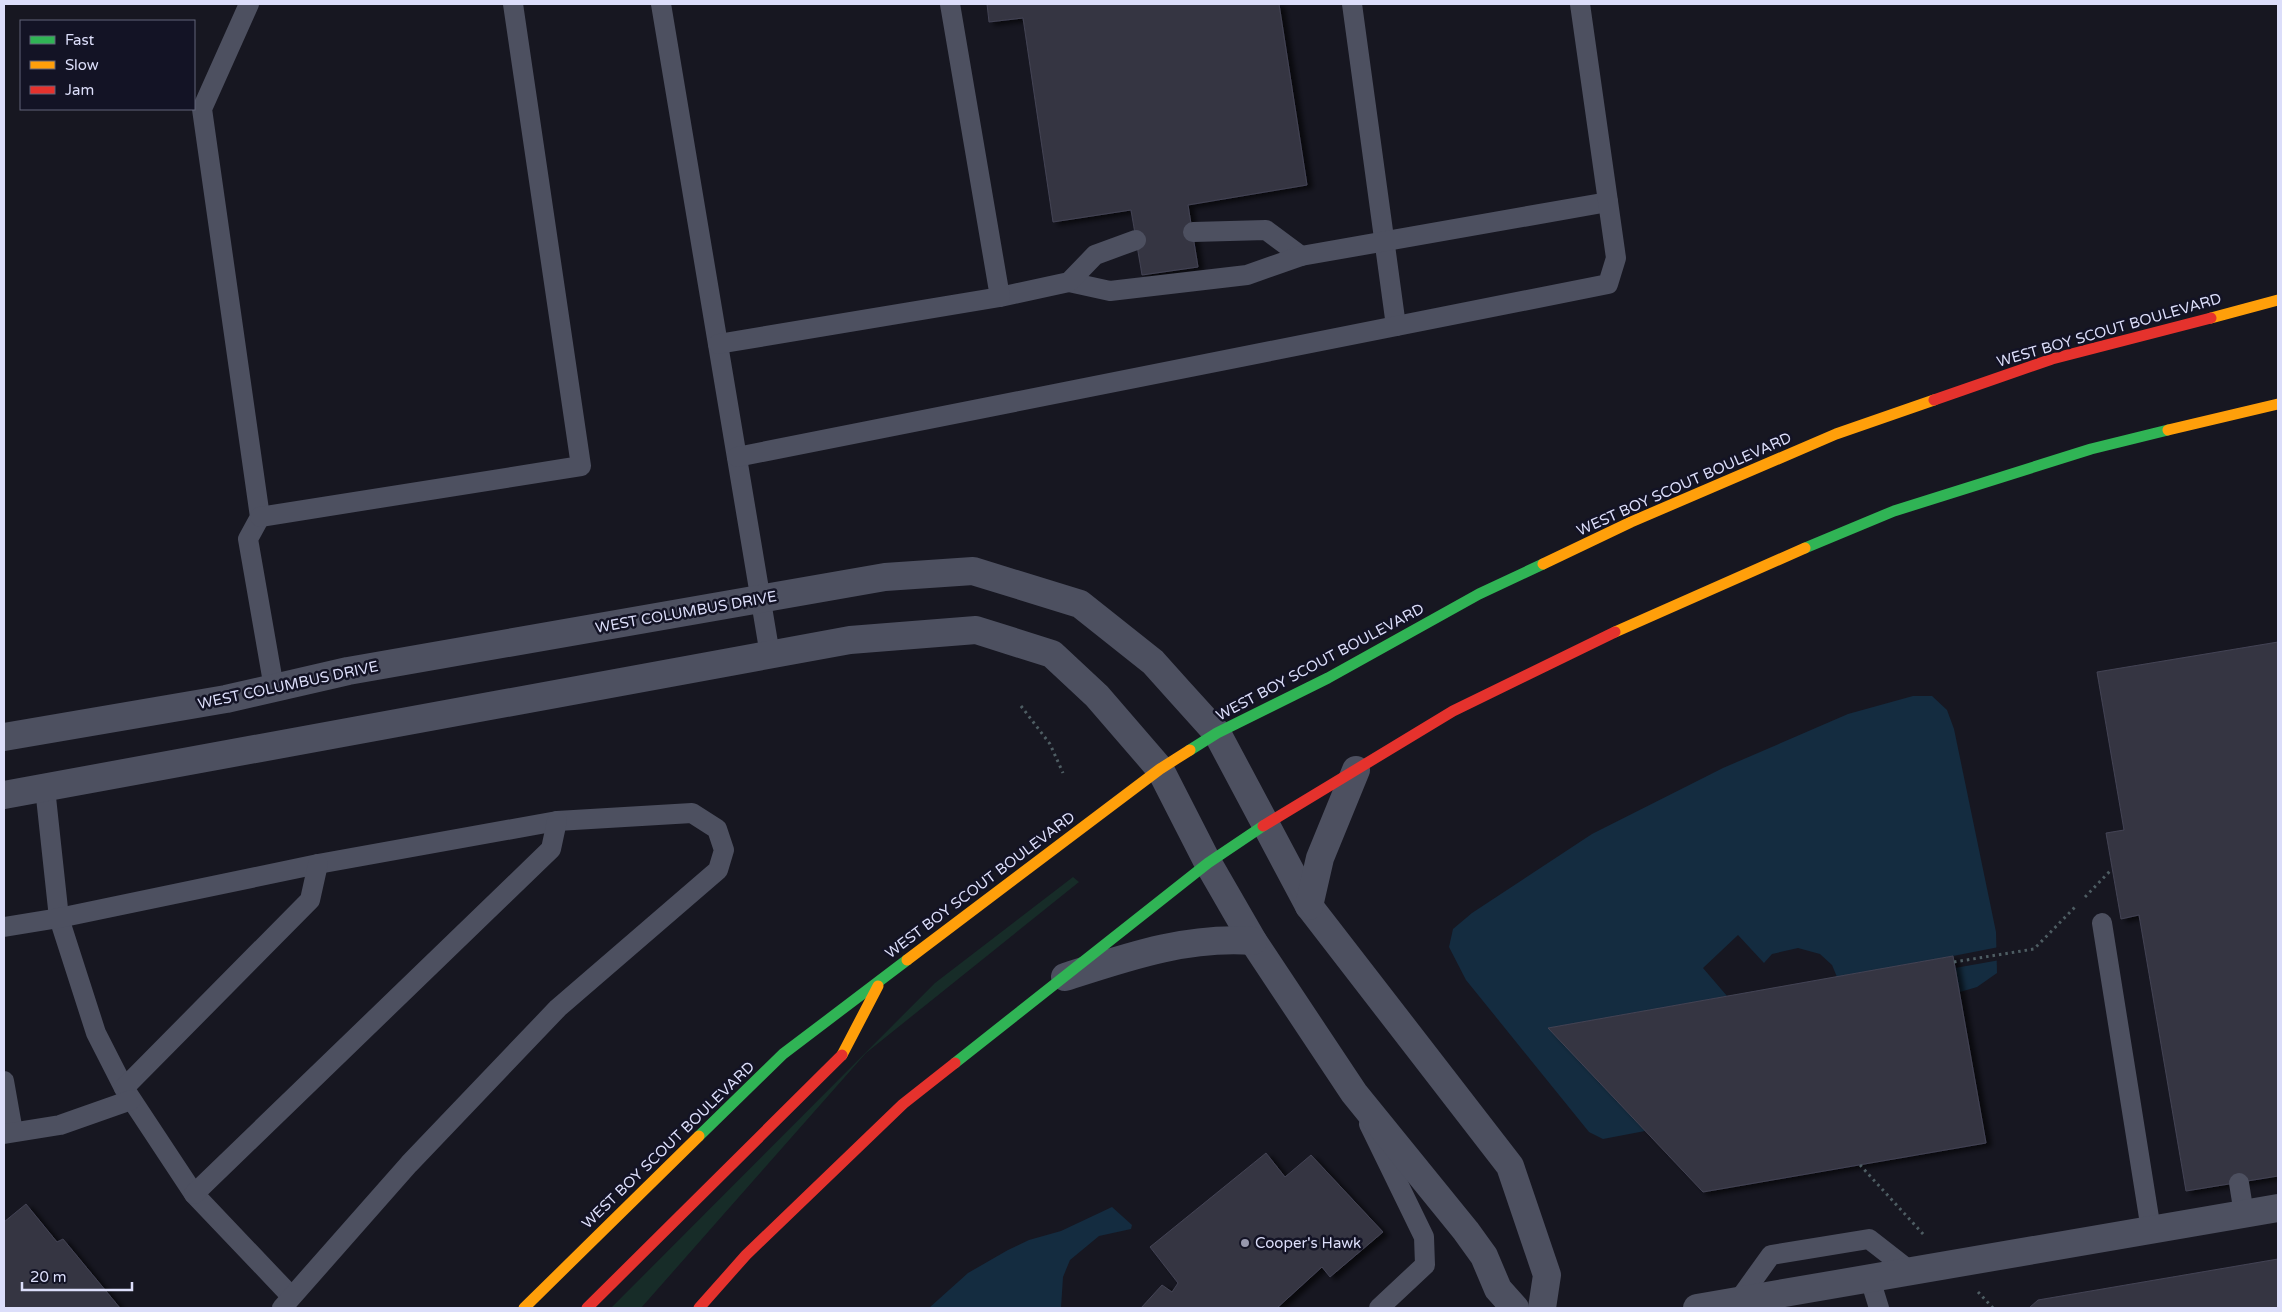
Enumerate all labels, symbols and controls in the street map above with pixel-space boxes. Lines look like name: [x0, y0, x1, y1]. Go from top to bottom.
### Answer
legend: [20, 20, 195, 110]
text: Fast: [65, 31, 95, 49]
text: Slow: [65, 56, 99, 74]
text: Jam: [65, 81, 94, 99]
street label: WEST BOY SCOUT BOULEVARD: [1995, 289, 2223, 371]
street label: WEST BOY SCOUT BOULEVARD: [1574, 428, 1794, 540]
street label: WEST COLUMBUS DRIVE: [594, 587, 778, 637]
street label: WEST BOY SCOUT BOULEVARD: [1213, 599, 1427, 725]
street label: WEST COLUMBUS DRIVE: [196, 657, 380, 713]
street label: WEST BOY SCOUT BOULEVARD: [882, 808, 1078, 962]
street label: WEST BOY SCOUT BOULEVARD: [578, 1058, 758, 1232]
place label: Cooper's Hawk: [1255, 1234, 1361, 1252]
marker: Cooper's Hawk: [1239, 1237, 1251, 1249]
scale bar: [22, 1260, 132, 1292]
text: 20 m: [30, 1268, 67, 1286]

